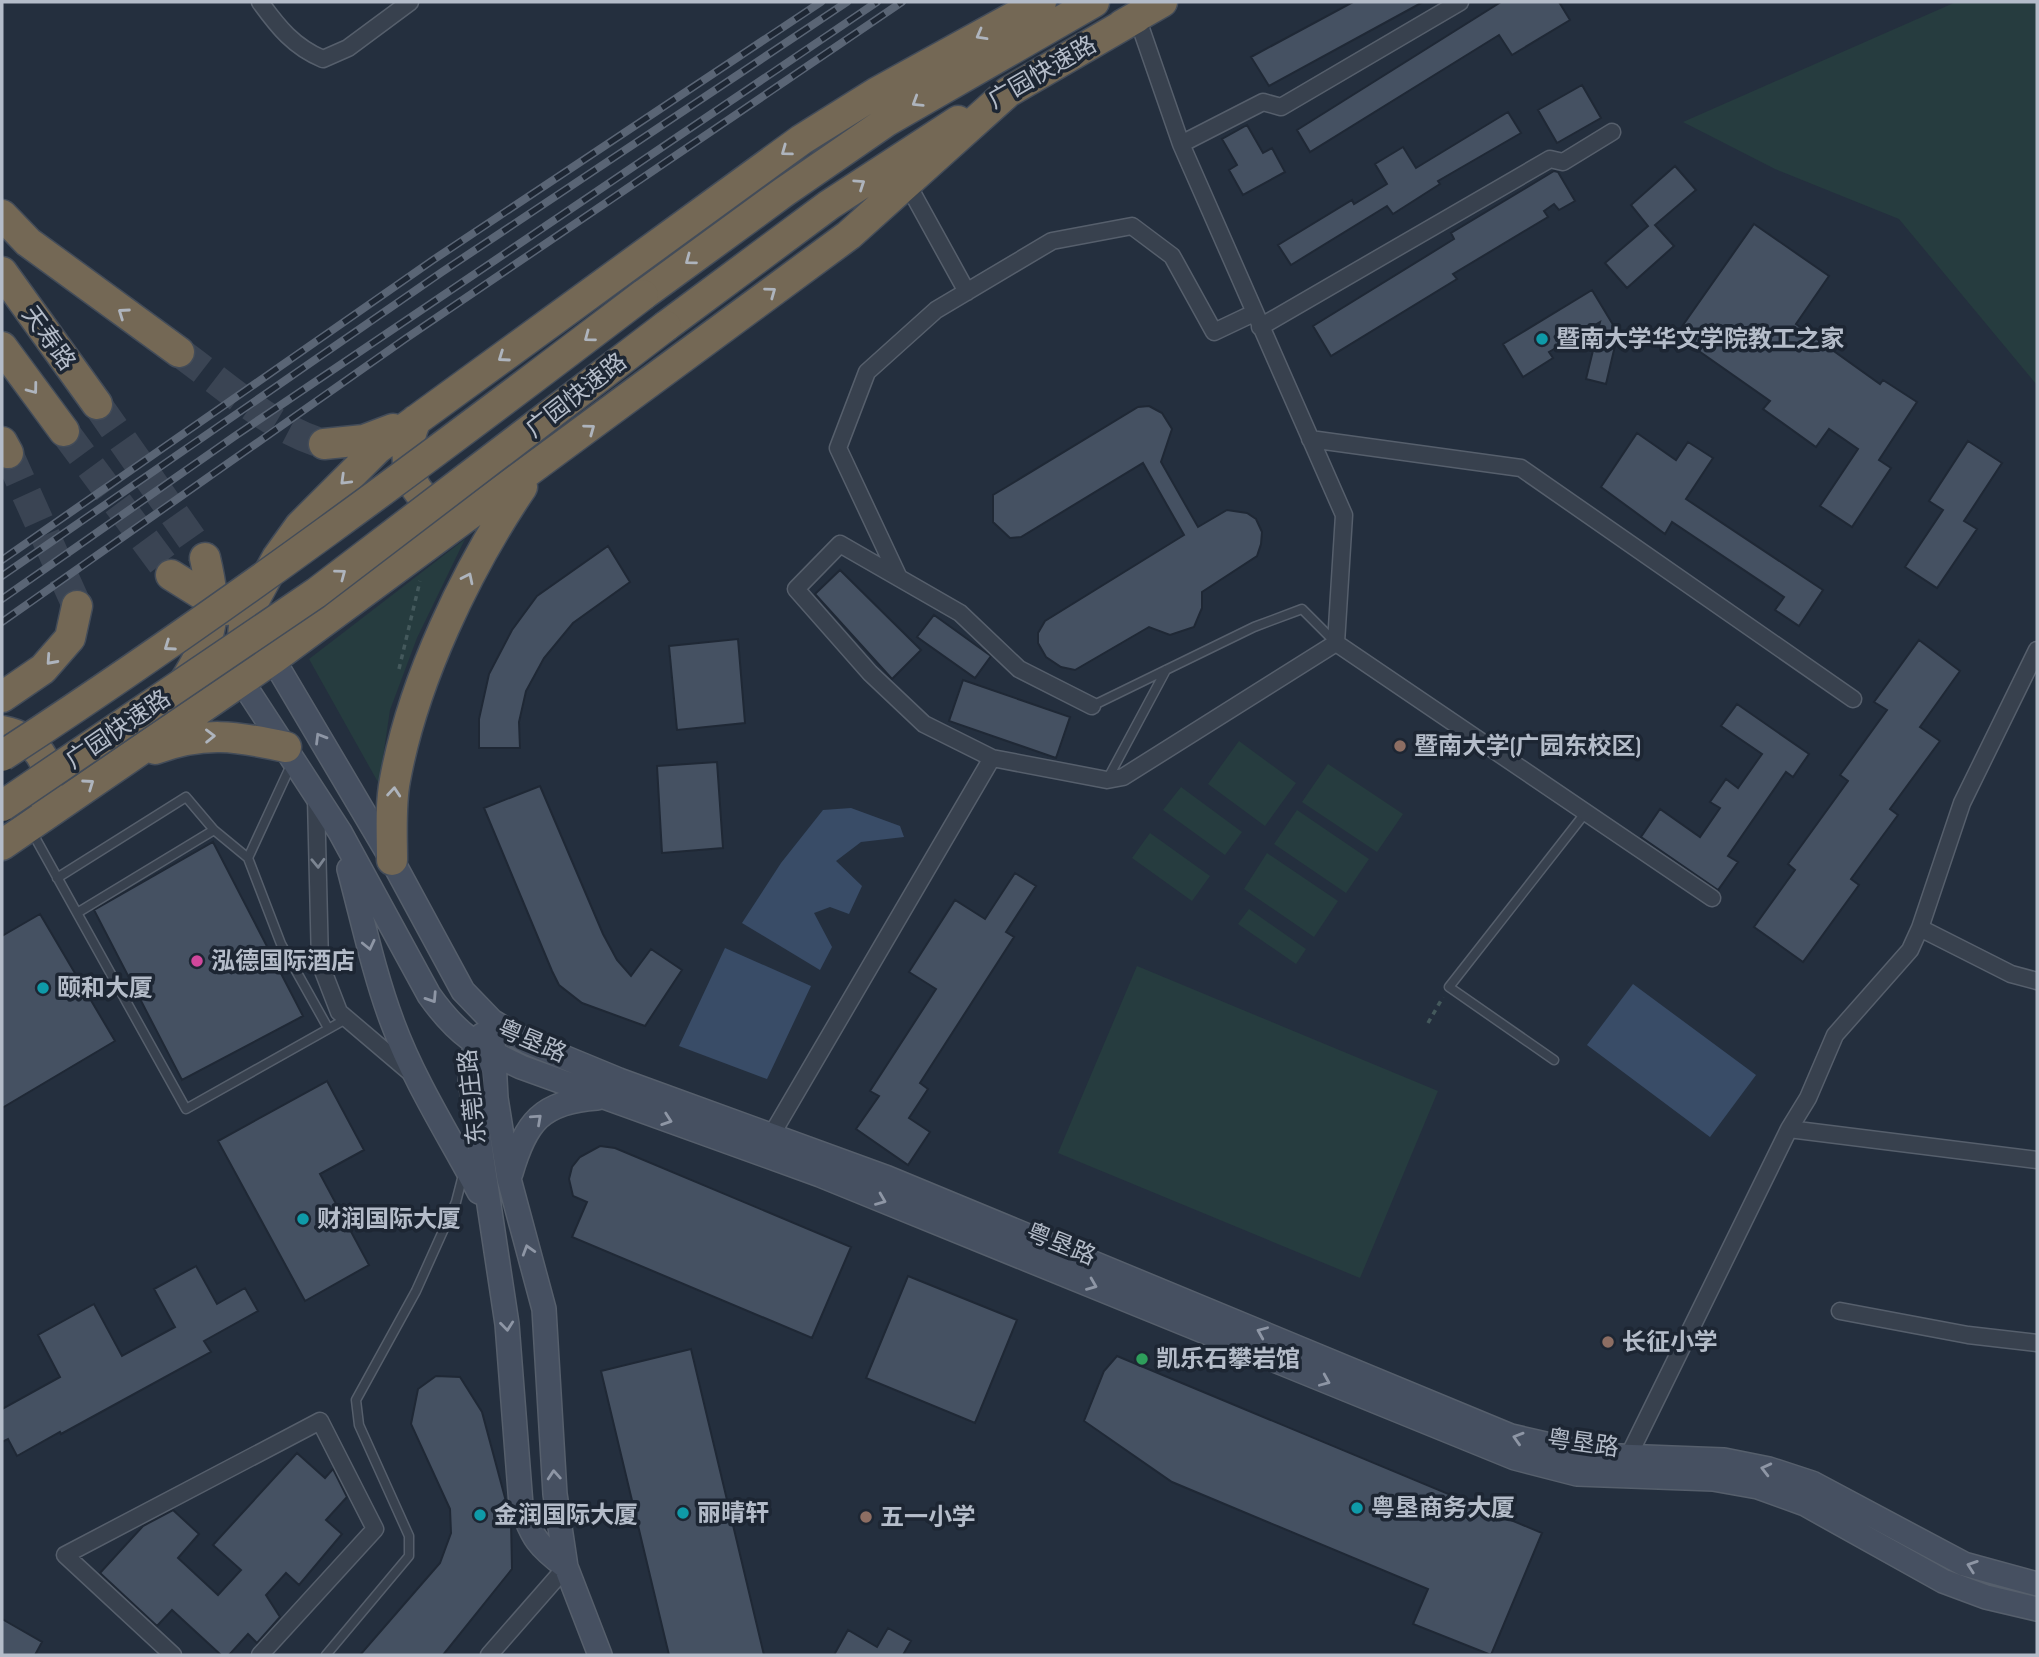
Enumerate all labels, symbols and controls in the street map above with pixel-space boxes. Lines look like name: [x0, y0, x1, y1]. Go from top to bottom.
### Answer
one-way arrow: [976, 26, 988, 40]
street label: 广园快速路: [983, 30, 1101, 115]
one-way arrow: [912, 94, 925, 107]
one-way arrow: [781, 143, 794, 155]
one-way arrow: [852, 180, 865, 193]
one-way arrow: [685, 251, 698, 264]
one-way arrow: [763, 287, 776, 300]
street label: 天寿路: [16, 301, 81, 376]
one-way arrow: [118, 309, 131, 321]
place label: 暨南大学华文学院教工之家: [1556, 325, 1844, 354]
one-way arrow: [584, 328, 596, 341]
marker: 暨南大学华文学院教工之家: [1534, 331, 1550, 347]
street label: 广园快速路: [520, 347, 633, 444]
one-way arrow: [498, 349, 511, 362]
one-way arrow: [25, 381, 37, 393]
one-way arrow: [582, 424, 595, 437]
one-way arrow: [340, 471, 353, 484]
one-way arrow: [333, 569, 346, 582]
one-way arrow: [460, 573, 474, 585]
one-way arrow: [164, 638, 177, 650]
one-way arrow: [47, 652, 59, 665]
street label: 广园快速路: [60, 684, 176, 775]
one-way arrow: [206, 728, 216, 744]
place label: 暨南大学(广园东校区): [1414, 732, 1641, 761]
one-way arrow: [315, 733, 328, 746]
marker: 暨南大学(广园东校区): [1392, 738, 1408, 754]
one-way arrow: [81, 780, 94, 792]
one-way arrow: [386, 786, 401, 797]
one-way arrow: [310, 858, 325, 869]
one-way arrow: [361, 939, 375, 951]
place label: 泓德国际酒店: [211, 947, 355, 976]
marker: 泓德国际酒店: [189, 953, 205, 969]
place label: 颐和大厦: [57, 974, 153, 1003]
marker: 颐和大厦: [35, 980, 51, 996]
one-way arrow: [424, 991, 437, 1004]
street label: 粤垦路: [493, 1014, 571, 1069]
street label: 东莞庄路: [453, 1048, 492, 1146]
one-way arrow: [661, 1112, 673, 1126]
one-way arrow: [529, 1115, 542, 1127]
one-way arrow: [874, 1191, 886, 1205]
place label: 财润国际大厦: [317, 1205, 461, 1234]
marker: 财润国际大厦: [295, 1211, 311, 1227]
street label: 粤垦路: [1022, 1218, 1100, 1271]
one-way arrow: [522, 1244, 537, 1256]
one-way arrow: [1085, 1276, 1097, 1290]
one-way arrow: [499, 1320, 514, 1332]
one-way arrow: [1257, 1326, 1269, 1340]
place label: 长征小学: [1622, 1328, 1718, 1357]
marker: 长征小学: [1600, 1334, 1616, 1350]
place label: 凯乐石攀岩馆: [1156, 1345, 1300, 1374]
marker: 凯乐石攀岩馆: [1134, 1351, 1150, 1367]
one-way arrow: [1317, 1373, 1330, 1387]
street label: 粤垦路: [1545, 1424, 1621, 1463]
one-way arrow: [1512, 1431, 1524, 1446]
one-way arrow: [1761, 1463, 1773, 1477]
one-way arrow: [547, 1469, 562, 1480]
place label: 粤垦商务大厦: [1371, 1494, 1515, 1523]
place label: 丽晴轩: [697, 1499, 769, 1528]
marker: 粤垦商务大厦: [1349, 1500, 1365, 1516]
place label: 金润国际大厦: [494, 1501, 638, 1530]
place label: 五一小学: [880, 1503, 976, 1532]
marker: 丽晴轩: [675, 1505, 691, 1521]
marker: 金润国际大厦: [472, 1507, 488, 1523]
marker: 五一小学: [858, 1509, 874, 1525]
one-way arrow: [1966, 1560, 1978, 1574]

